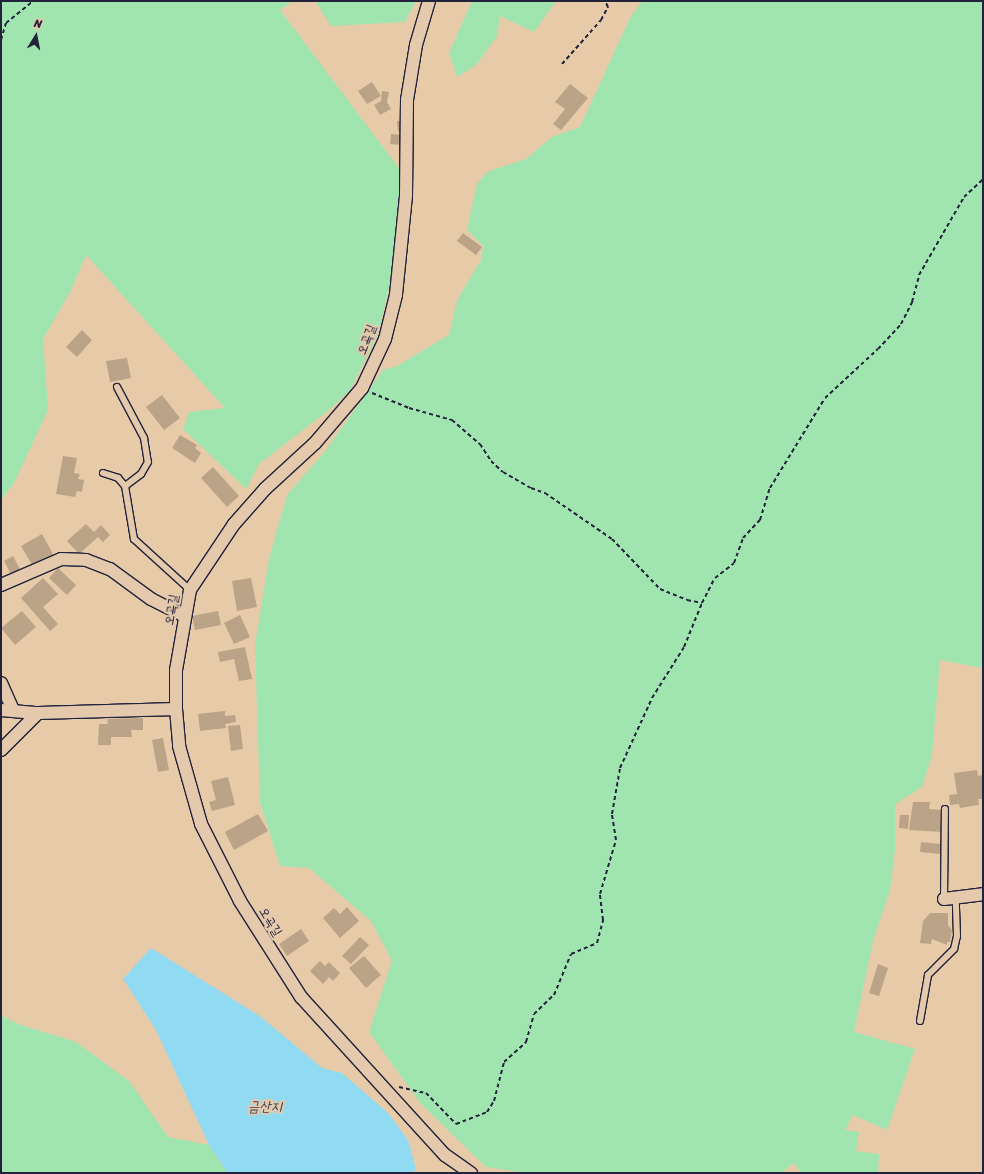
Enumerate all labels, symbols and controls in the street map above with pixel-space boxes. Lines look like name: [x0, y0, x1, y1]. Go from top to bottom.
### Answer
text: N: [33, 14, 44, 34]
north arrow: [16, 16, 56, 56]
street label: 오곡길: [354, 323, 380, 357]
street label: 오곡길: [162, 593, 182, 627]
street label: 오곡길: [255, 905, 285, 939]
water label: 금산지: [248, 1099, 282, 1115]

